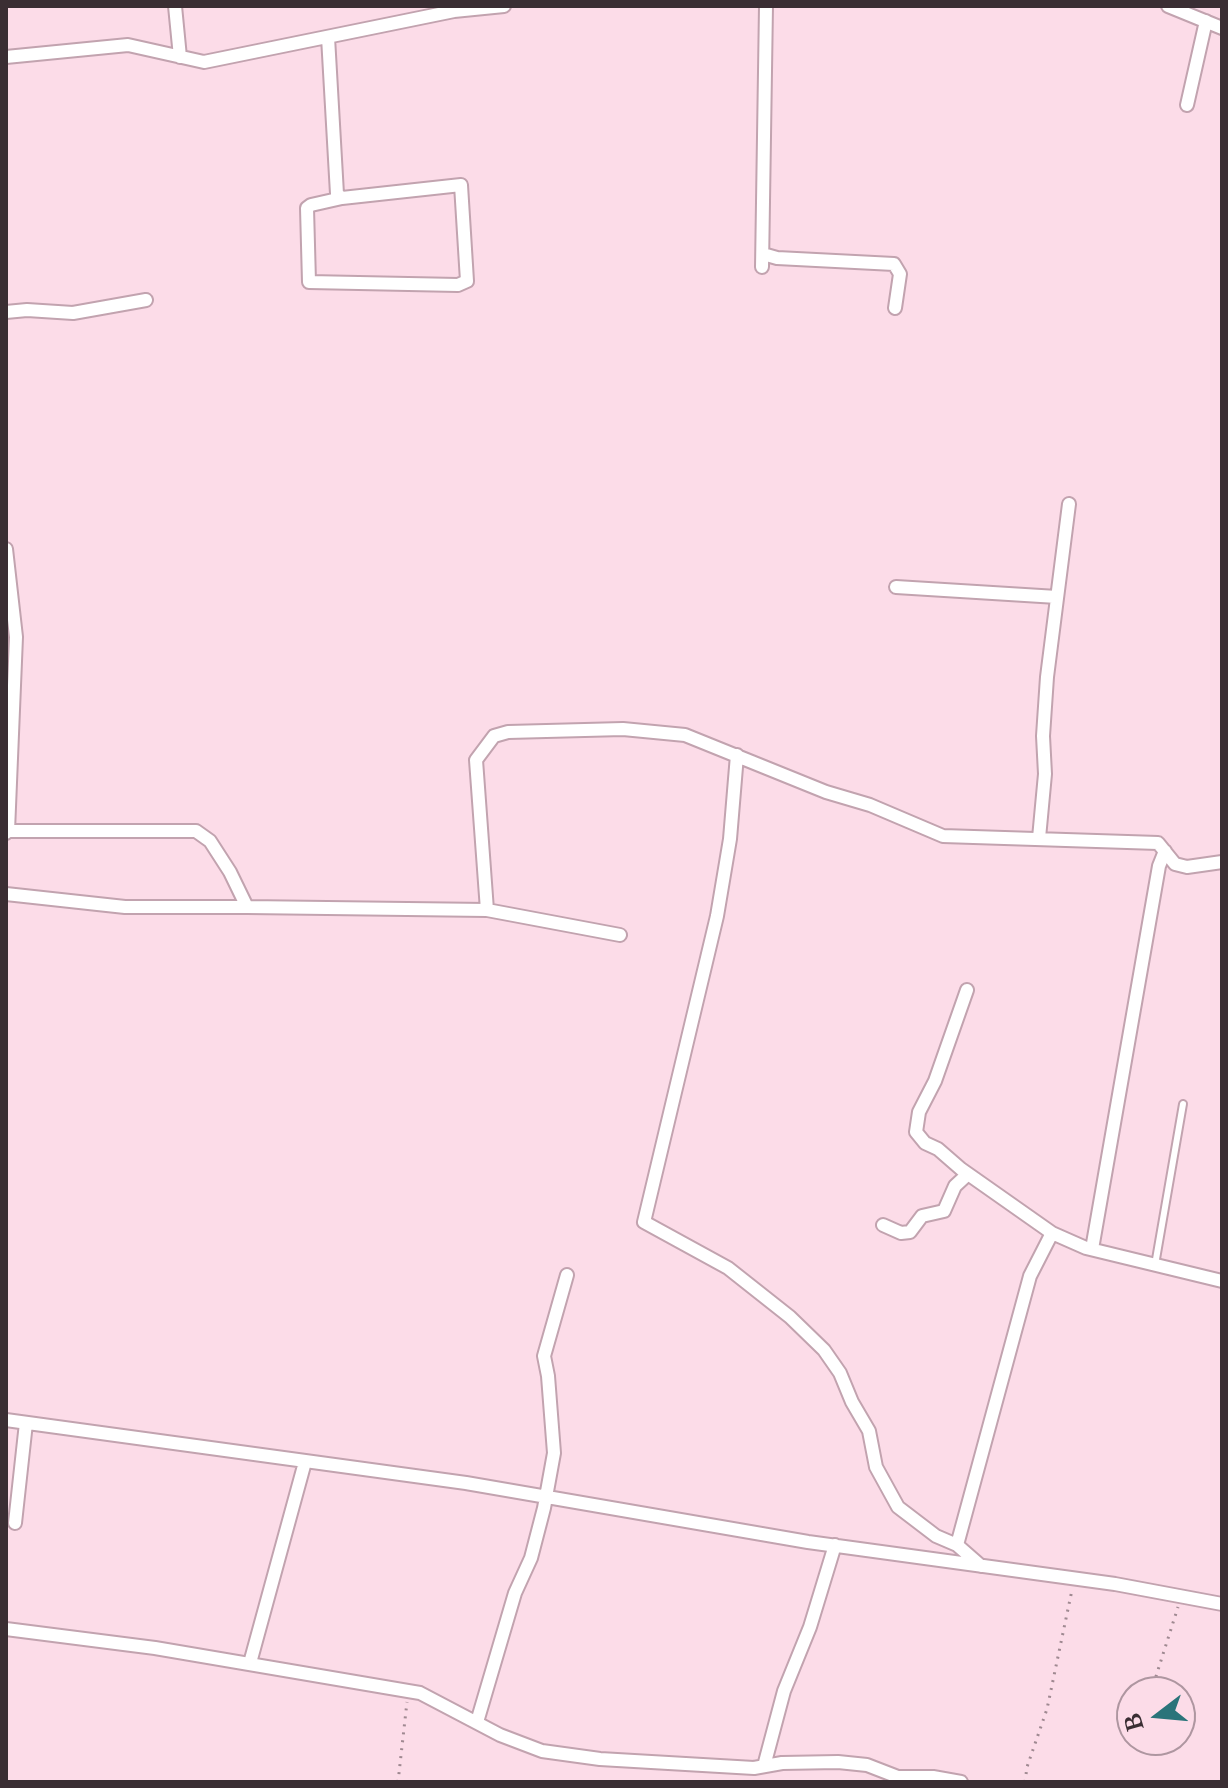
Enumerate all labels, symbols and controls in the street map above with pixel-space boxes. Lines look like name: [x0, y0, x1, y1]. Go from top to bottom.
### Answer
north arrow: [1116, 1676, 1196, 1756]
text: B: [1119, 1710, 1150, 1734]

